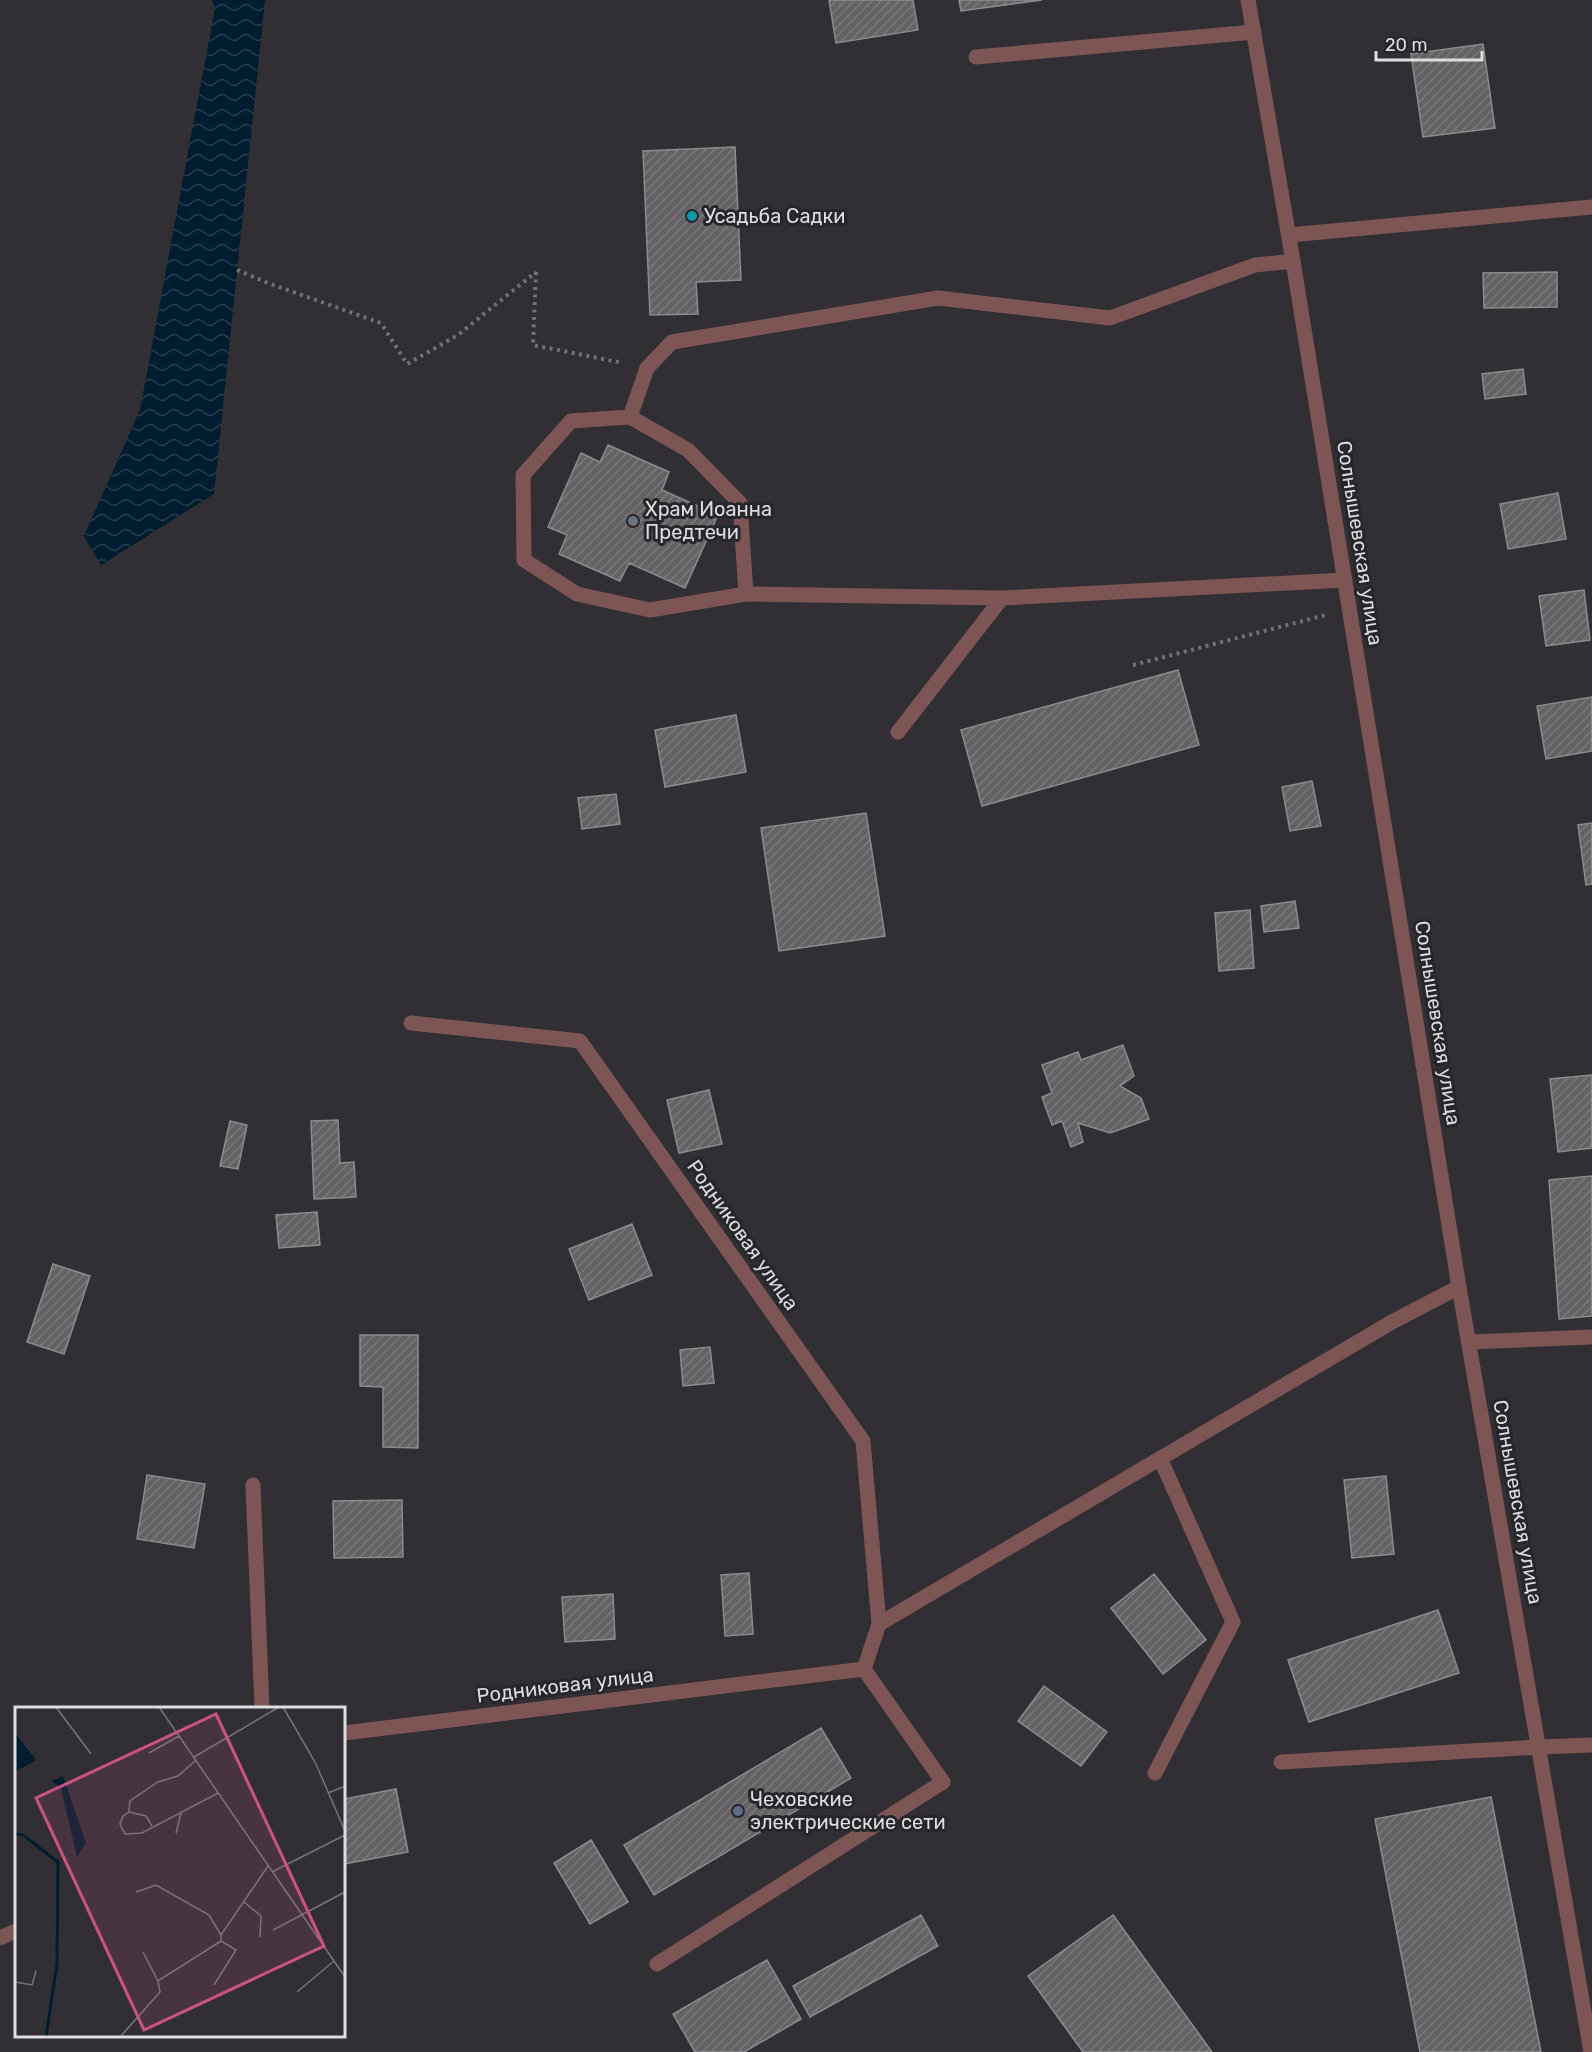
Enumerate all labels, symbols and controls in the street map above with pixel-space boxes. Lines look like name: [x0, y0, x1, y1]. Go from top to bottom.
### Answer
scale bar: [1376, 24, 1482, 62]
text: 20 m: [1385, 34, 1427, 56]
place label: Усадьба Садки: [704, 204, 845, 228]
marker: Усадьба Садки: [685, 209, 699, 223]
street label: Солнышевская улица: [1332, 439, 1388, 647]
place label: Храм Иоанна Предтечи: [645, 497, 772, 544]
marker: Храм Иоанна Предтечи: [626, 514, 640, 528]
street label: Солнышевская улица: [1410, 919, 1466, 1127]
street label: Родниковая улица: [682, 1155, 804, 1315]
street label: Солнышевская улица: [1488, 1398, 1548, 1606]
street label: Родниковая улица: [475, 1662, 655, 1708]
inset map: [15, 1707, 345, 2037]
place label: Чеховские электрические сети: [750, 1787, 946, 1834]
marker: Чеховские электрические сети: [731, 1804, 745, 1818]

